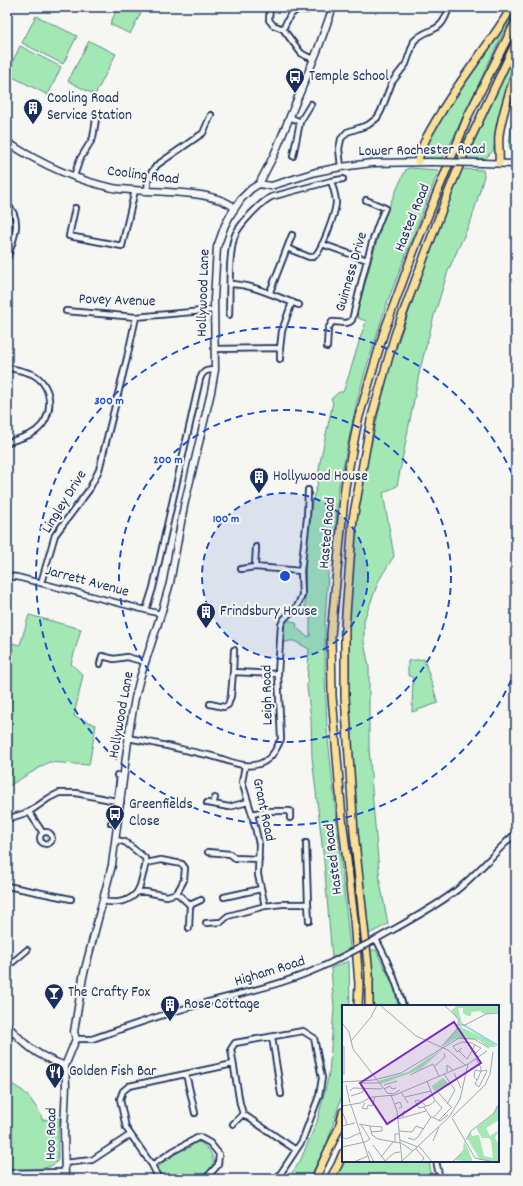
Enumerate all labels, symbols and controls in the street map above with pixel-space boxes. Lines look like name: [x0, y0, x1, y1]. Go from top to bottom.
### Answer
bus stop icon: Temple School: [284, 66, 306, 94]
place label: Temple School: [309, 66, 389, 88]
place label: Cooling Road Service Station: [47, 88, 132, 127]
building icon: Cooling Road Service Station: [22, 97, 44, 125]
street label: Lower Rochester Road: [358, 139, 486, 163]
street label: Cooling Road: [106, 161, 180, 191]
street label: Hasted Road: [389, 181, 437, 255]
street label: Guinness Drive: [330, 229, 374, 315]
street label: Hollywood Lane: [191, 248, 217, 337]
street label: Povey Avenue: [78, 289, 156, 313]
text: 300 m: [94, 393, 124, 410]
text: 200 m: [153, 452, 183, 469]
street label: Lingley Drive: [37, 466, 93, 538]
building icon: Hollywood House: [248, 466, 270, 494]
place label: Hollywood House: [273, 466, 368, 488]
street label: Hasted Road: [314, 496, 342, 570]
text: 100 m: [213, 511, 239, 528]
street label: Jarrett Avenue: [43, 560, 132, 604]
centre of rings: [278, 569, 292, 583]
building icon: Frindsbury House: [195, 601, 217, 629]
place label: Frindsbury House: [220, 601, 317, 623]
street label: Leigh Road: [256, 665, 280, 725]
street label: Hollywood Lane: [104, 669, 141, 760]
street label: Grant Road: [246, 776, 280, 844]
place label: Greenfields Close: [129, 794, 193, 833]
bus stop icon: Greenfields Close: [104, 803, 126, 831]
street label: Hasted Road: [319, 822, 349, 896]
street label: Higham Road: [232, 951, 308, 993]
bar icon: The Crafty Fox: [43, 982, 65, 1010]
place label: The Crafty Fox: [68, 982, 151, 1004]
building icon: Rose Cottage: [159, 994, 181, 1022]
place label: Rose Cottage: [184, 994, 260, 1016]
inset map: [342, 1005, 499, 1162]
restaurant icon: Golden Fish Bar: [44, 1061, 66, 1089]
place label: Golden Fish Bar: [69, 1061, 157, 1083]
street label: Hoo Road: [41, 1108, 63, 1160]

